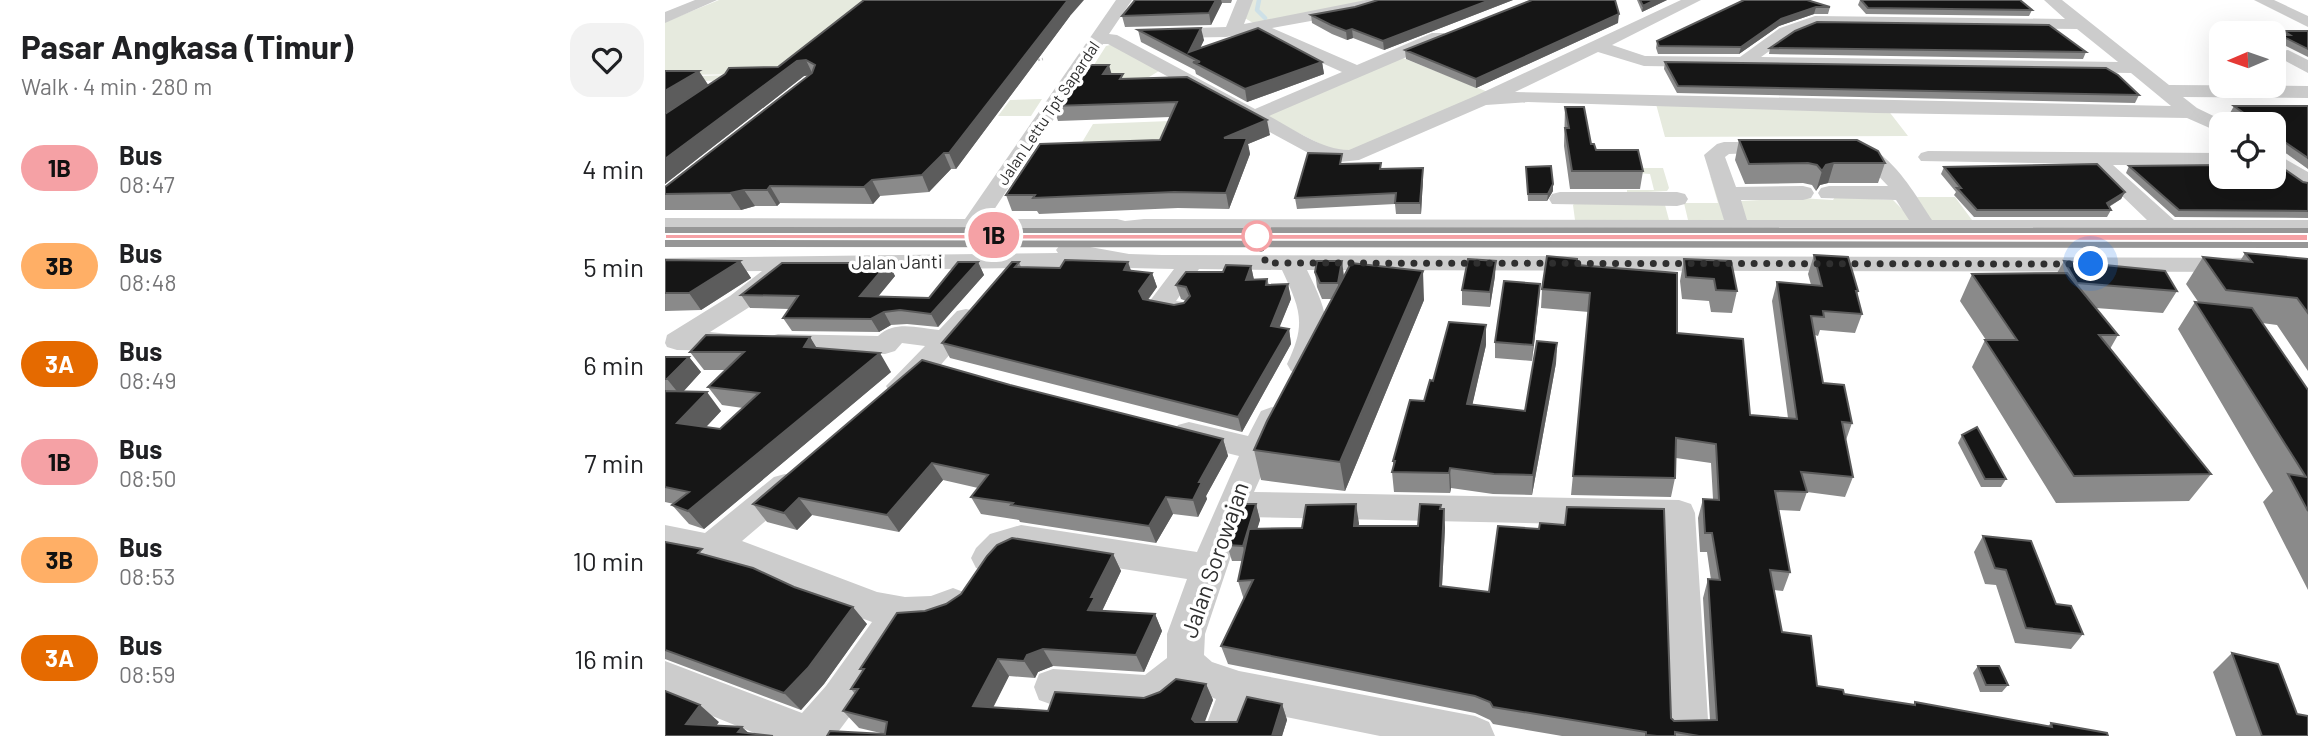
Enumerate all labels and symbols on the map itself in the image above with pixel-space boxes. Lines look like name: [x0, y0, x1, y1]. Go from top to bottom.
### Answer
north arrow: [2209, 21, 2285, 98]
street label: Jalan Lettu Tpt Sapardal: [992, 37, 1103, 188]
line badge: 1B: [963, 212, 1025, 258]
unlabelled marker: [1242, 221, 1272, 251]
your location: [2073, 246, 2108, 281]
street label: Jalan Janti: [851, 249, 943, 274]
street label: Jalan Sorowajan: [1174, 478, 1254, 641]

